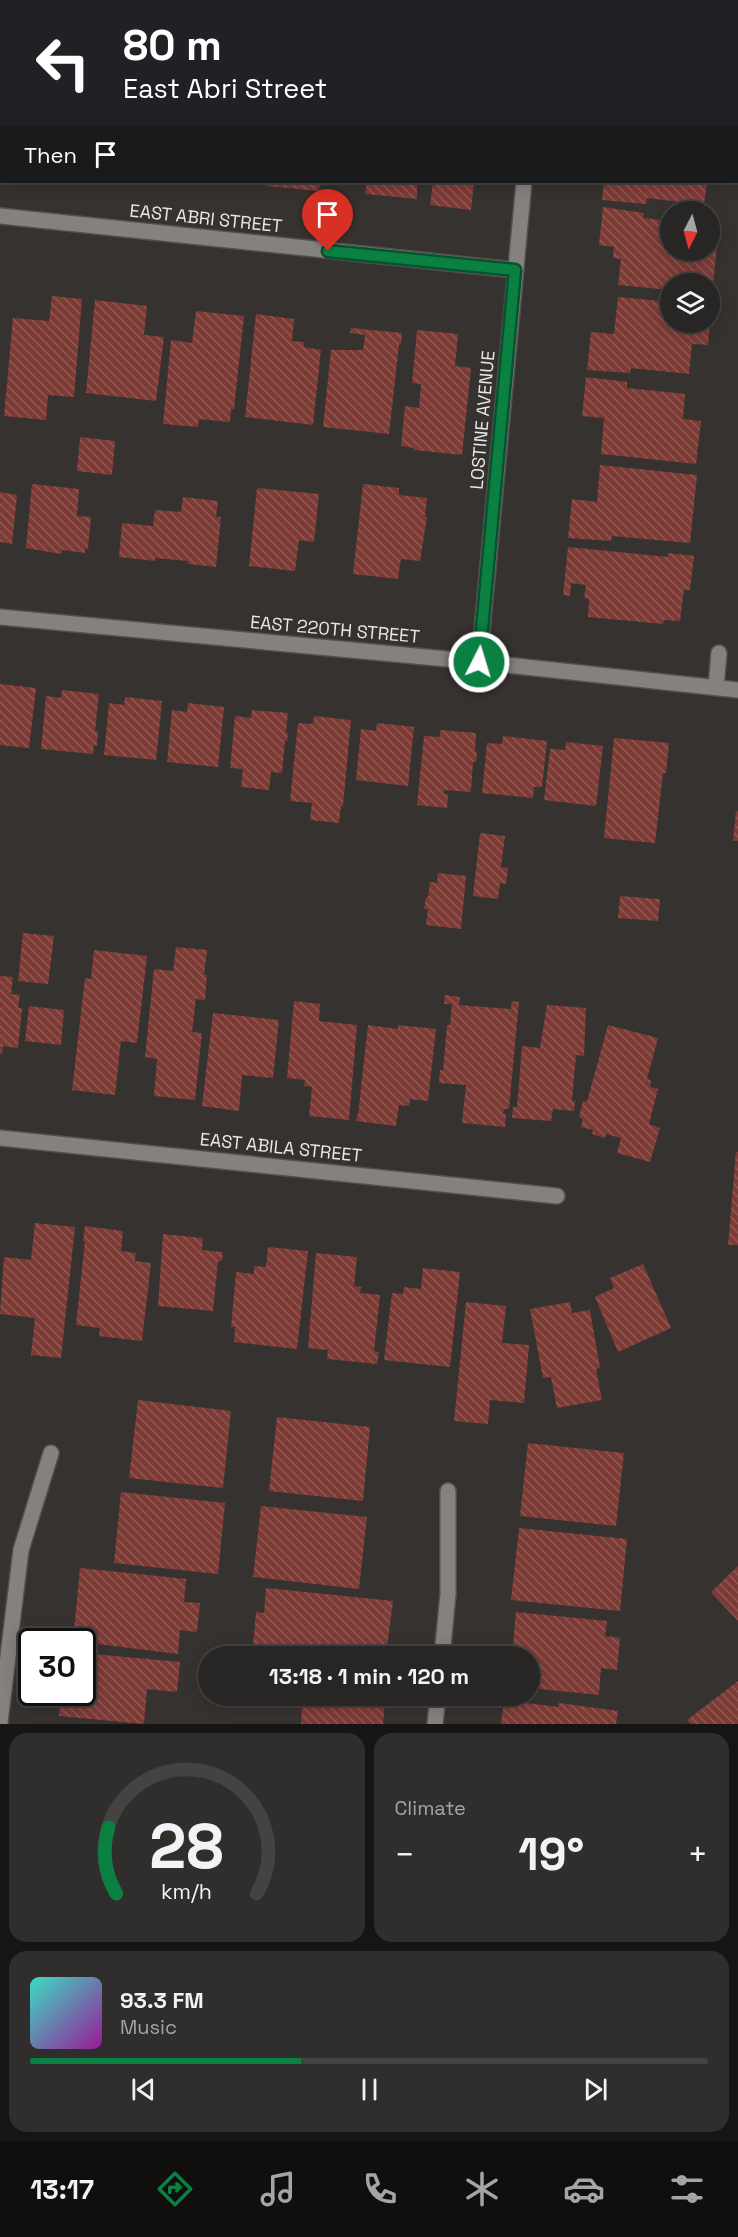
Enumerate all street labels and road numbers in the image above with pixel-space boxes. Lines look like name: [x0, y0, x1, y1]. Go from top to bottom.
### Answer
street label: EAST ABRI STREET: [129, 199, 284, 237]
street label: LOSTINE AVENUE: [464, 350, 500, 490]
street label: EAST 220TH STREET: [249, 610, 421, 648]
street label: EAST ABILA STREET: [199, 1127, 364, 1167]

